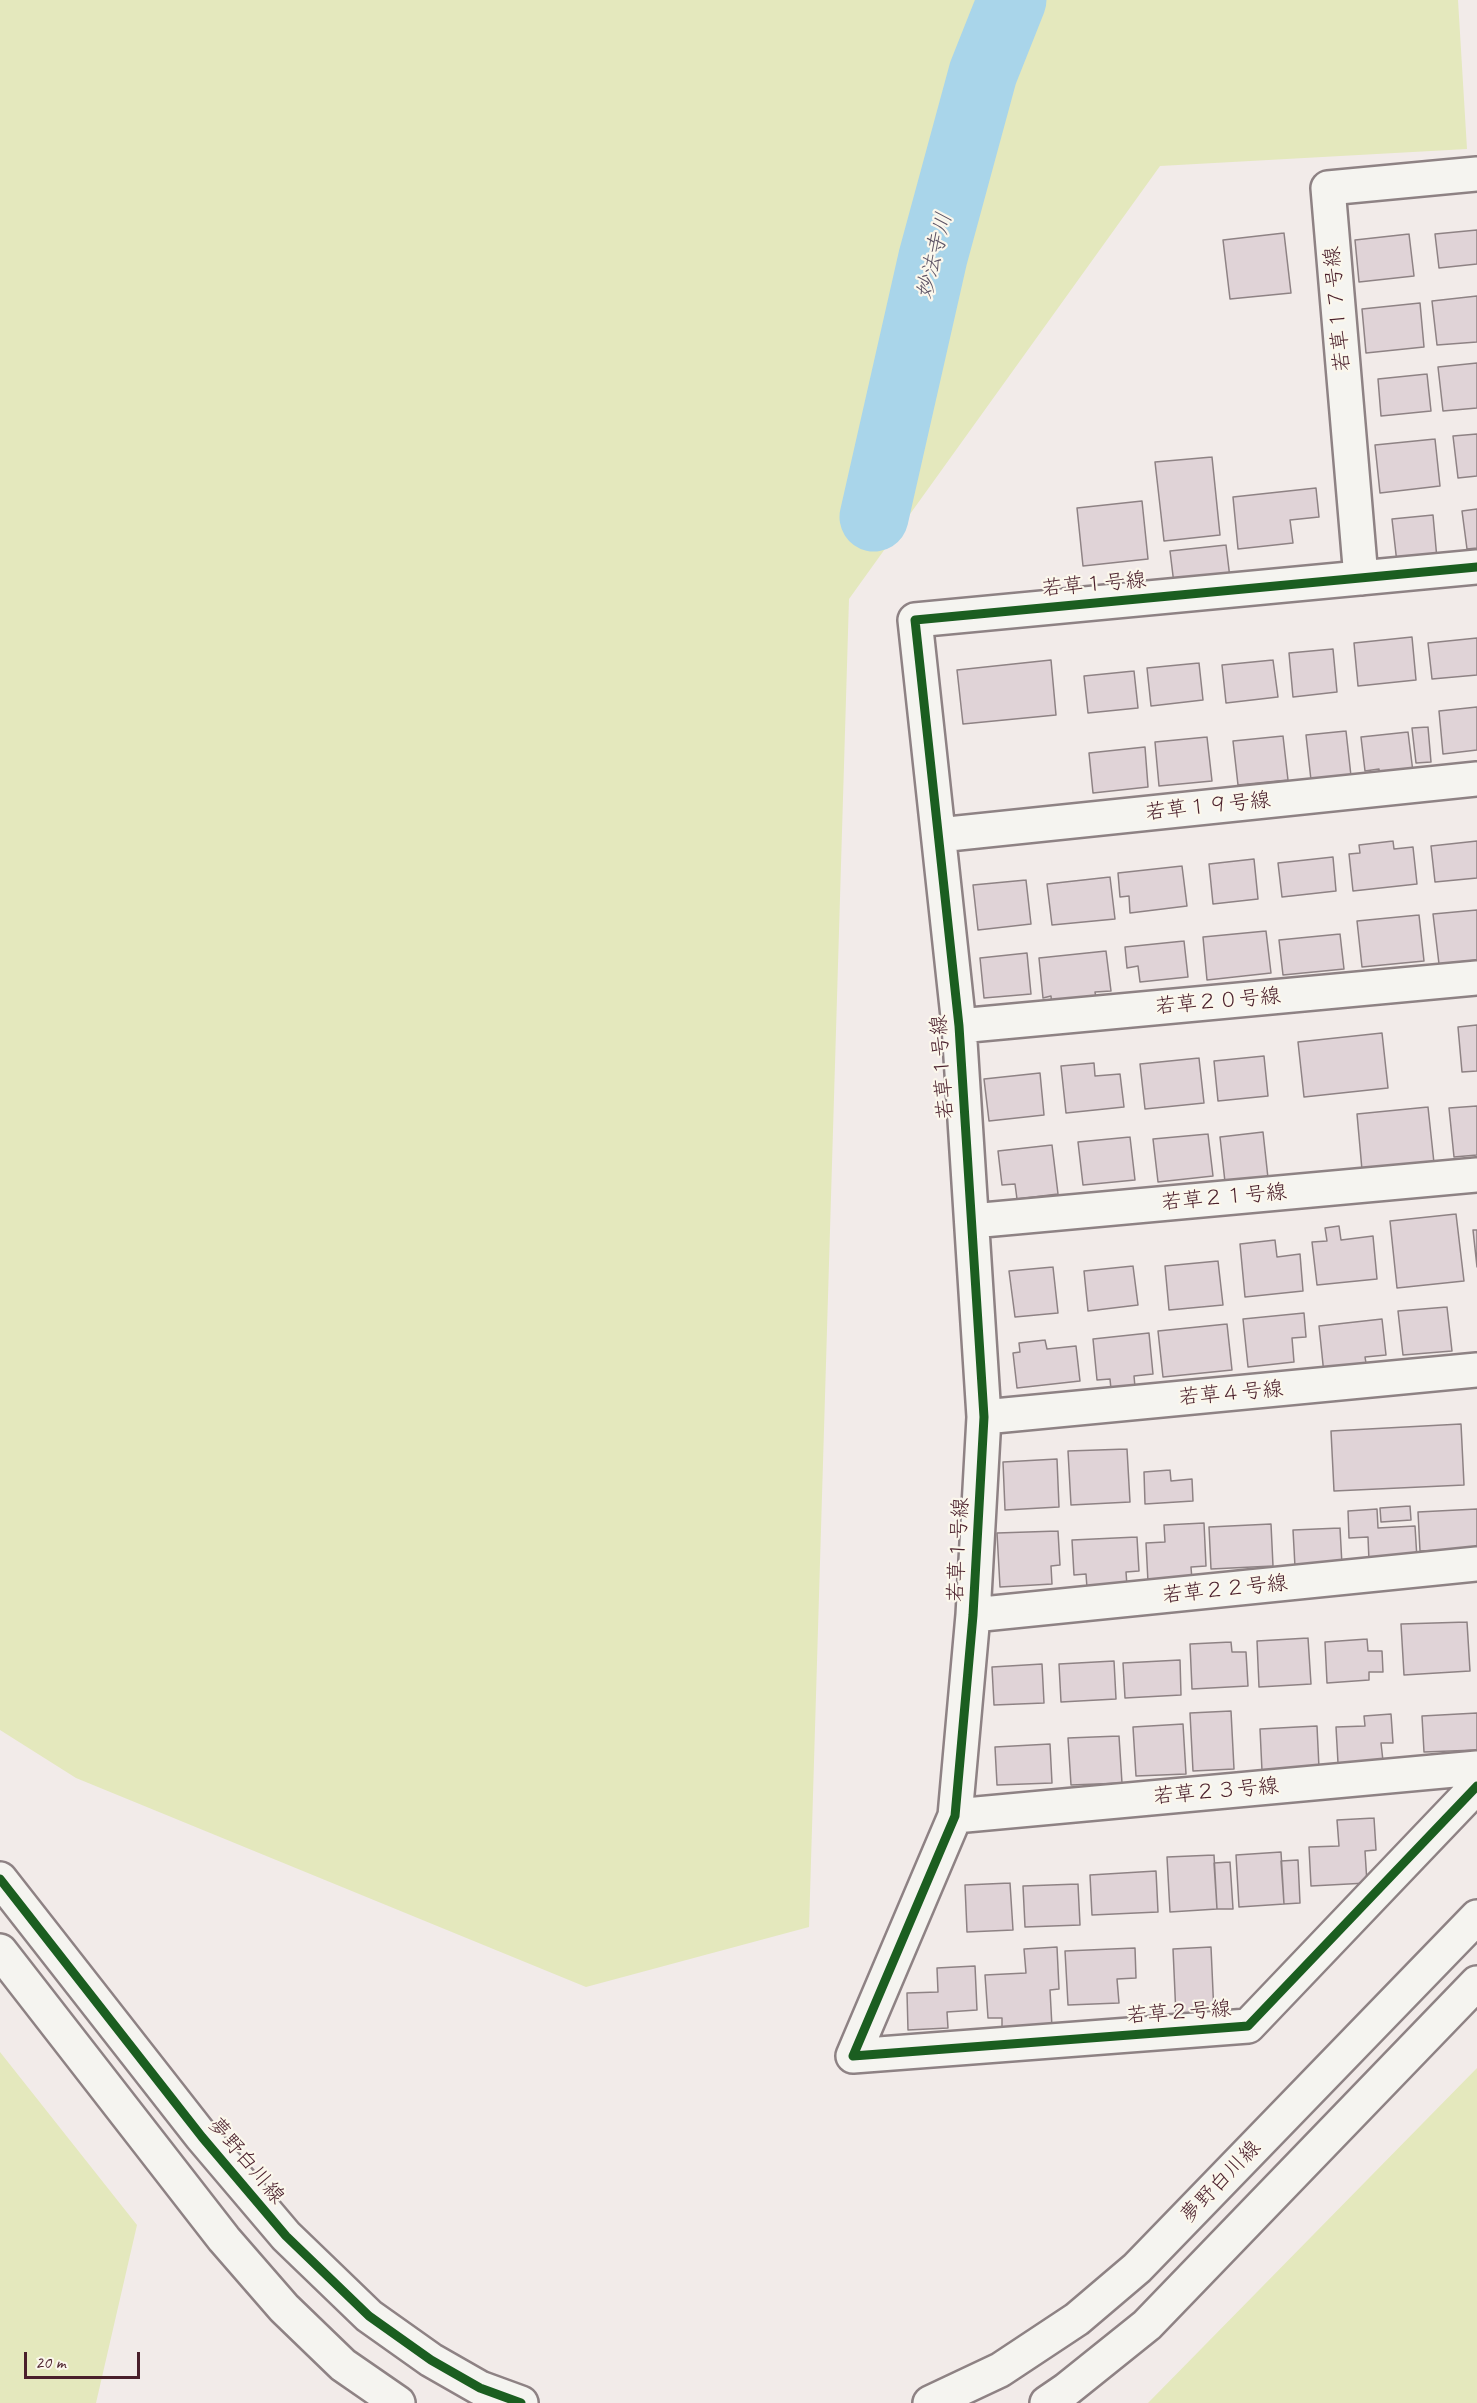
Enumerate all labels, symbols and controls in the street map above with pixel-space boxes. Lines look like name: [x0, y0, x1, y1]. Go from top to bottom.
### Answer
water label: 妙法寺川: [912, 210, 958, 302]
street label: 若草１７号線: [1320, 245, 1356, 373]
street label: 若草１号線: [1041, 568, 1147, 602]
street label: 若草１９号線: [1144, 788, 1272, 826]
street label: 若草２０号線: [1154, 984, 1282, 1020]
street label: 若草１号線: [927, 1014, 959, 1120]
street label: 若草２１号線: [1160, 1180, 1288, 1216]
street label: 若草４号線: [1178, 1377, 1284, 1411]
street label: 若草１号線: [944, 1497, 974, 1603]
street label: 若草２２号線: [1161, 1571, 1289, 1609]
street label: 若草２３号線: [1152, 1774, 1280, 1810]
street label: 若草２号線: [1126, 1997, 1232, 2029]
street label: 夢野白川線: [203, 2113, 289, 2209]
street label: 夢野白川線: [1175, 2135, 1267, 2229]
scale bar: [27, 2340, 142, 2378]
text: 20 m: [35, 2351, 66, 2373]

